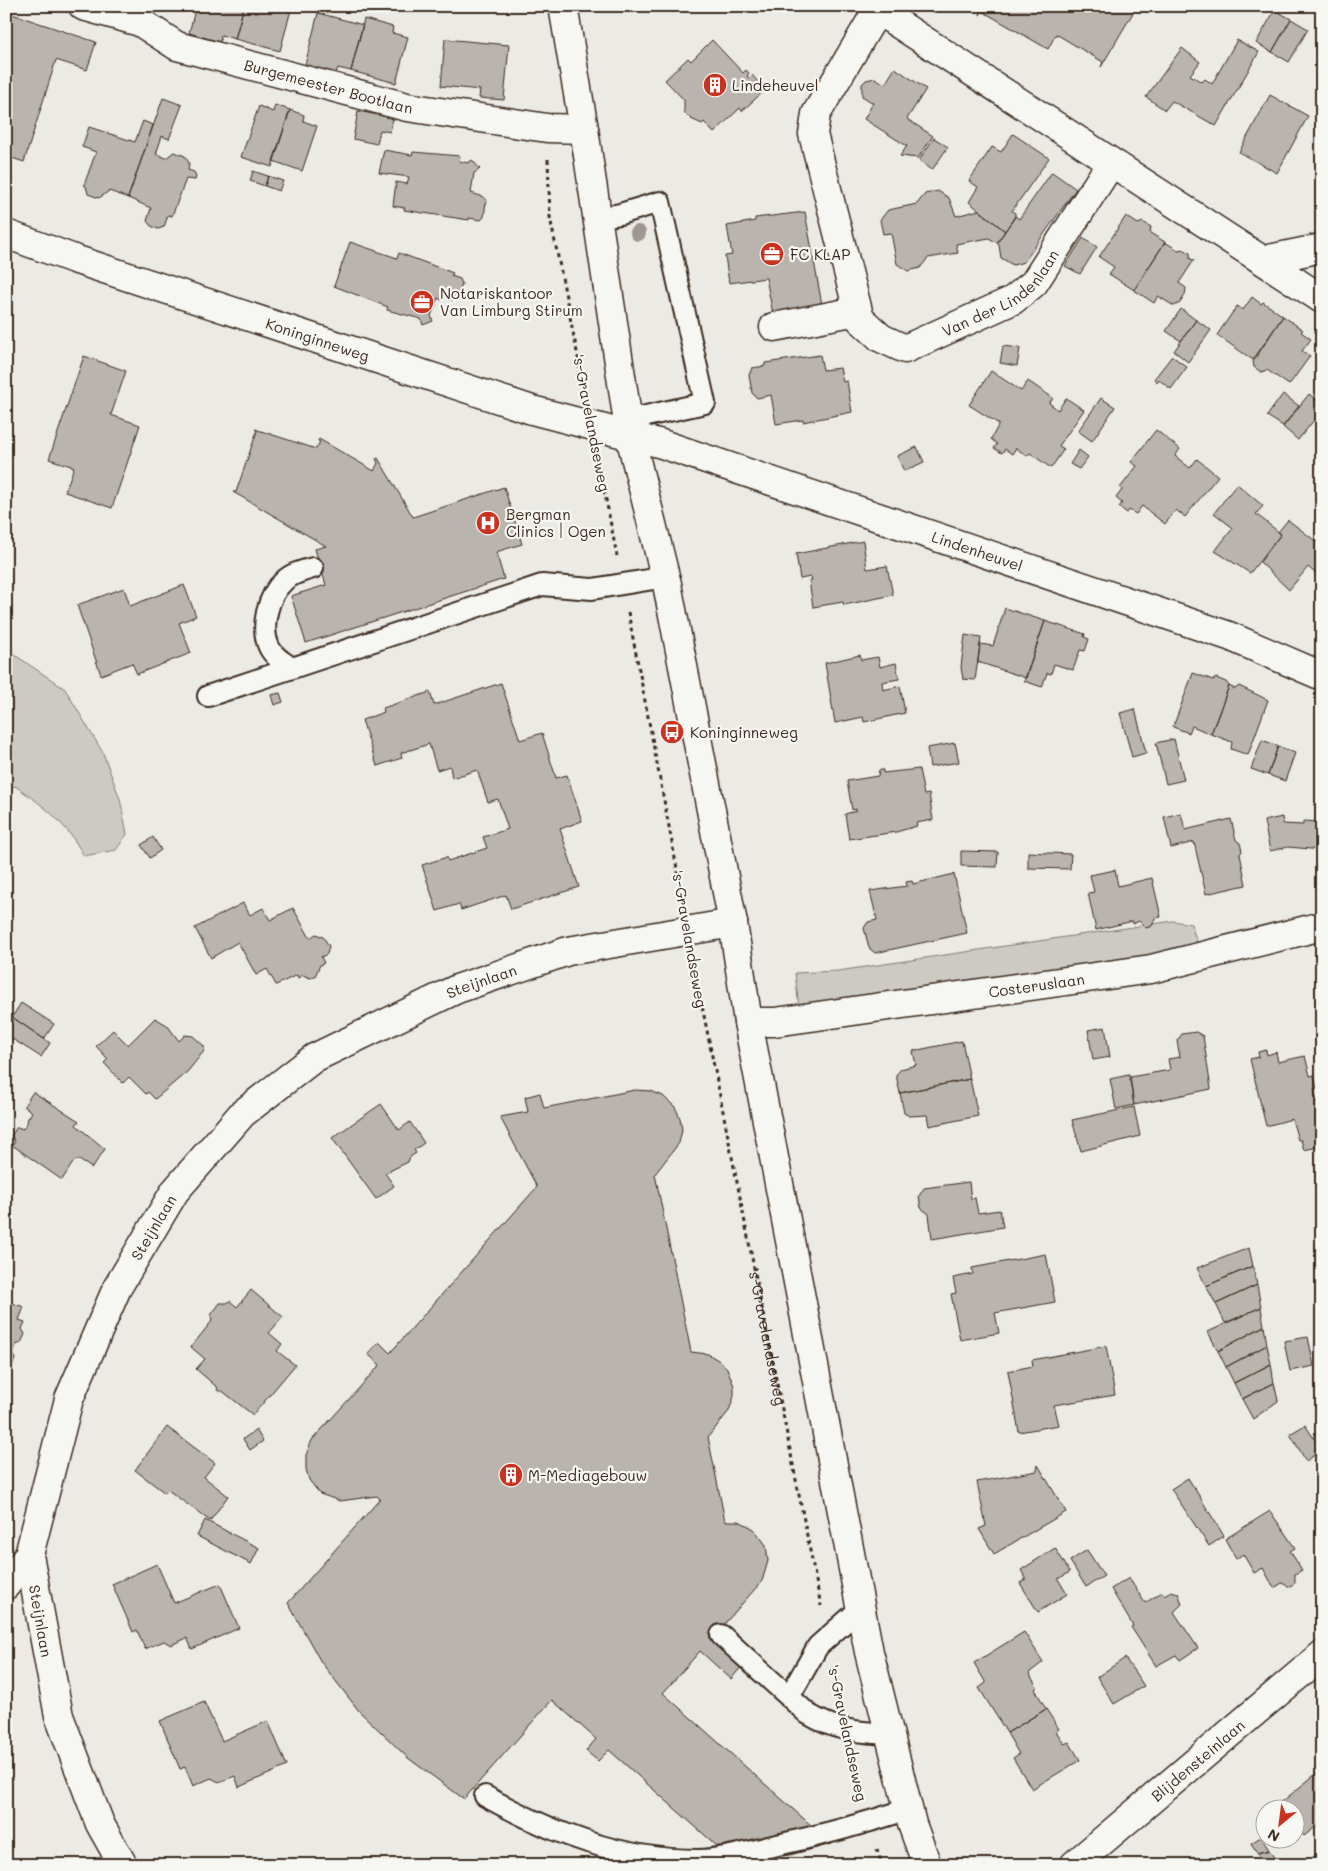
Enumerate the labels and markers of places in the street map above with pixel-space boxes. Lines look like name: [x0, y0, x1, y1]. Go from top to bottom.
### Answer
building icon: Lindeheuvel: [702, 72, 728, 98]
place label: Lindeheuvel: [732, 75, 819, 95]
office icon: FC KLAP: [759, 241, 785, 267]
place label: FC KLAP: [790, 244, 850, 264]
place label: Notariskantoor Van Limburg Stirum: [440, 283, 583, 320]
office icon: Notariskantoor Van Limburg Stirum: [409, 289, 435, 315]
place label: Bergman Clinics | Ogen: [506, 504, 606, 541]
hospital icon: Bergman Clinics | Ogen: [475, 510, 501, 536]
bus stop icon: Koninginneweg: [659, 719, 685, 745]
place label: Koninginneweg: [690, 722, 798, 742]
building icon: M-Mediagebouw: [498, 1462, 524, 1488]
place label: M-Mediagebouw: [528, 1465, 647, 1485]

